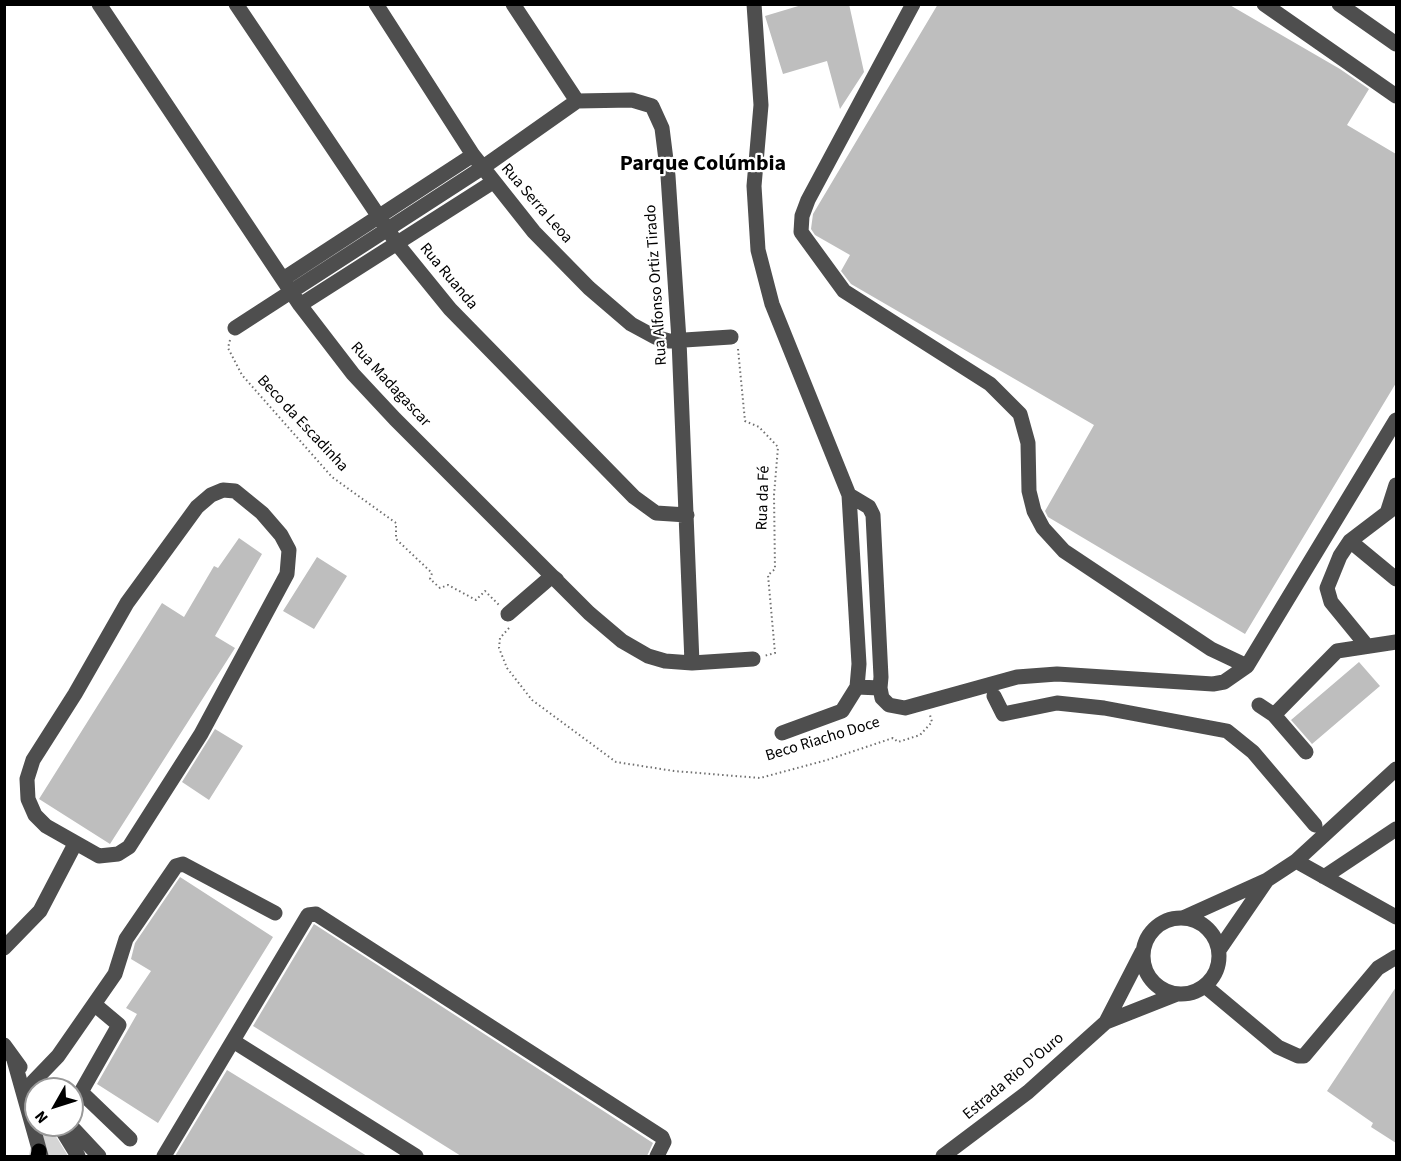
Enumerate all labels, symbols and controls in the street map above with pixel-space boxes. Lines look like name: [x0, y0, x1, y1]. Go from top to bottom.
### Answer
district label: Parque Colúmbia: [620, 152, 786, 178]
street label: Rua Serra Leoa: [496, 160, 576, 248]
street label: Rua Alfonso Ortiz Tirado: [642, 204, 672, 366]
street label: Rua Ruanda: [415, 240, 481, 314]
street label: Rua Madagascar: [346, 339, 434, 431]
street label: Beco da Escadinha: [252, 372, 352, 476]
street label: Rua da Fé: [753, 465, 775, 531]
street label: Beco Riacho Doce: [764, 713, 882, 767]
street label: Estrada Rio D'Ouro: [960, 1029, 1068, 1125]
north arrow: [24, 1077, 84, 1137]
text: N: [30, 1106, 53, 1128]

